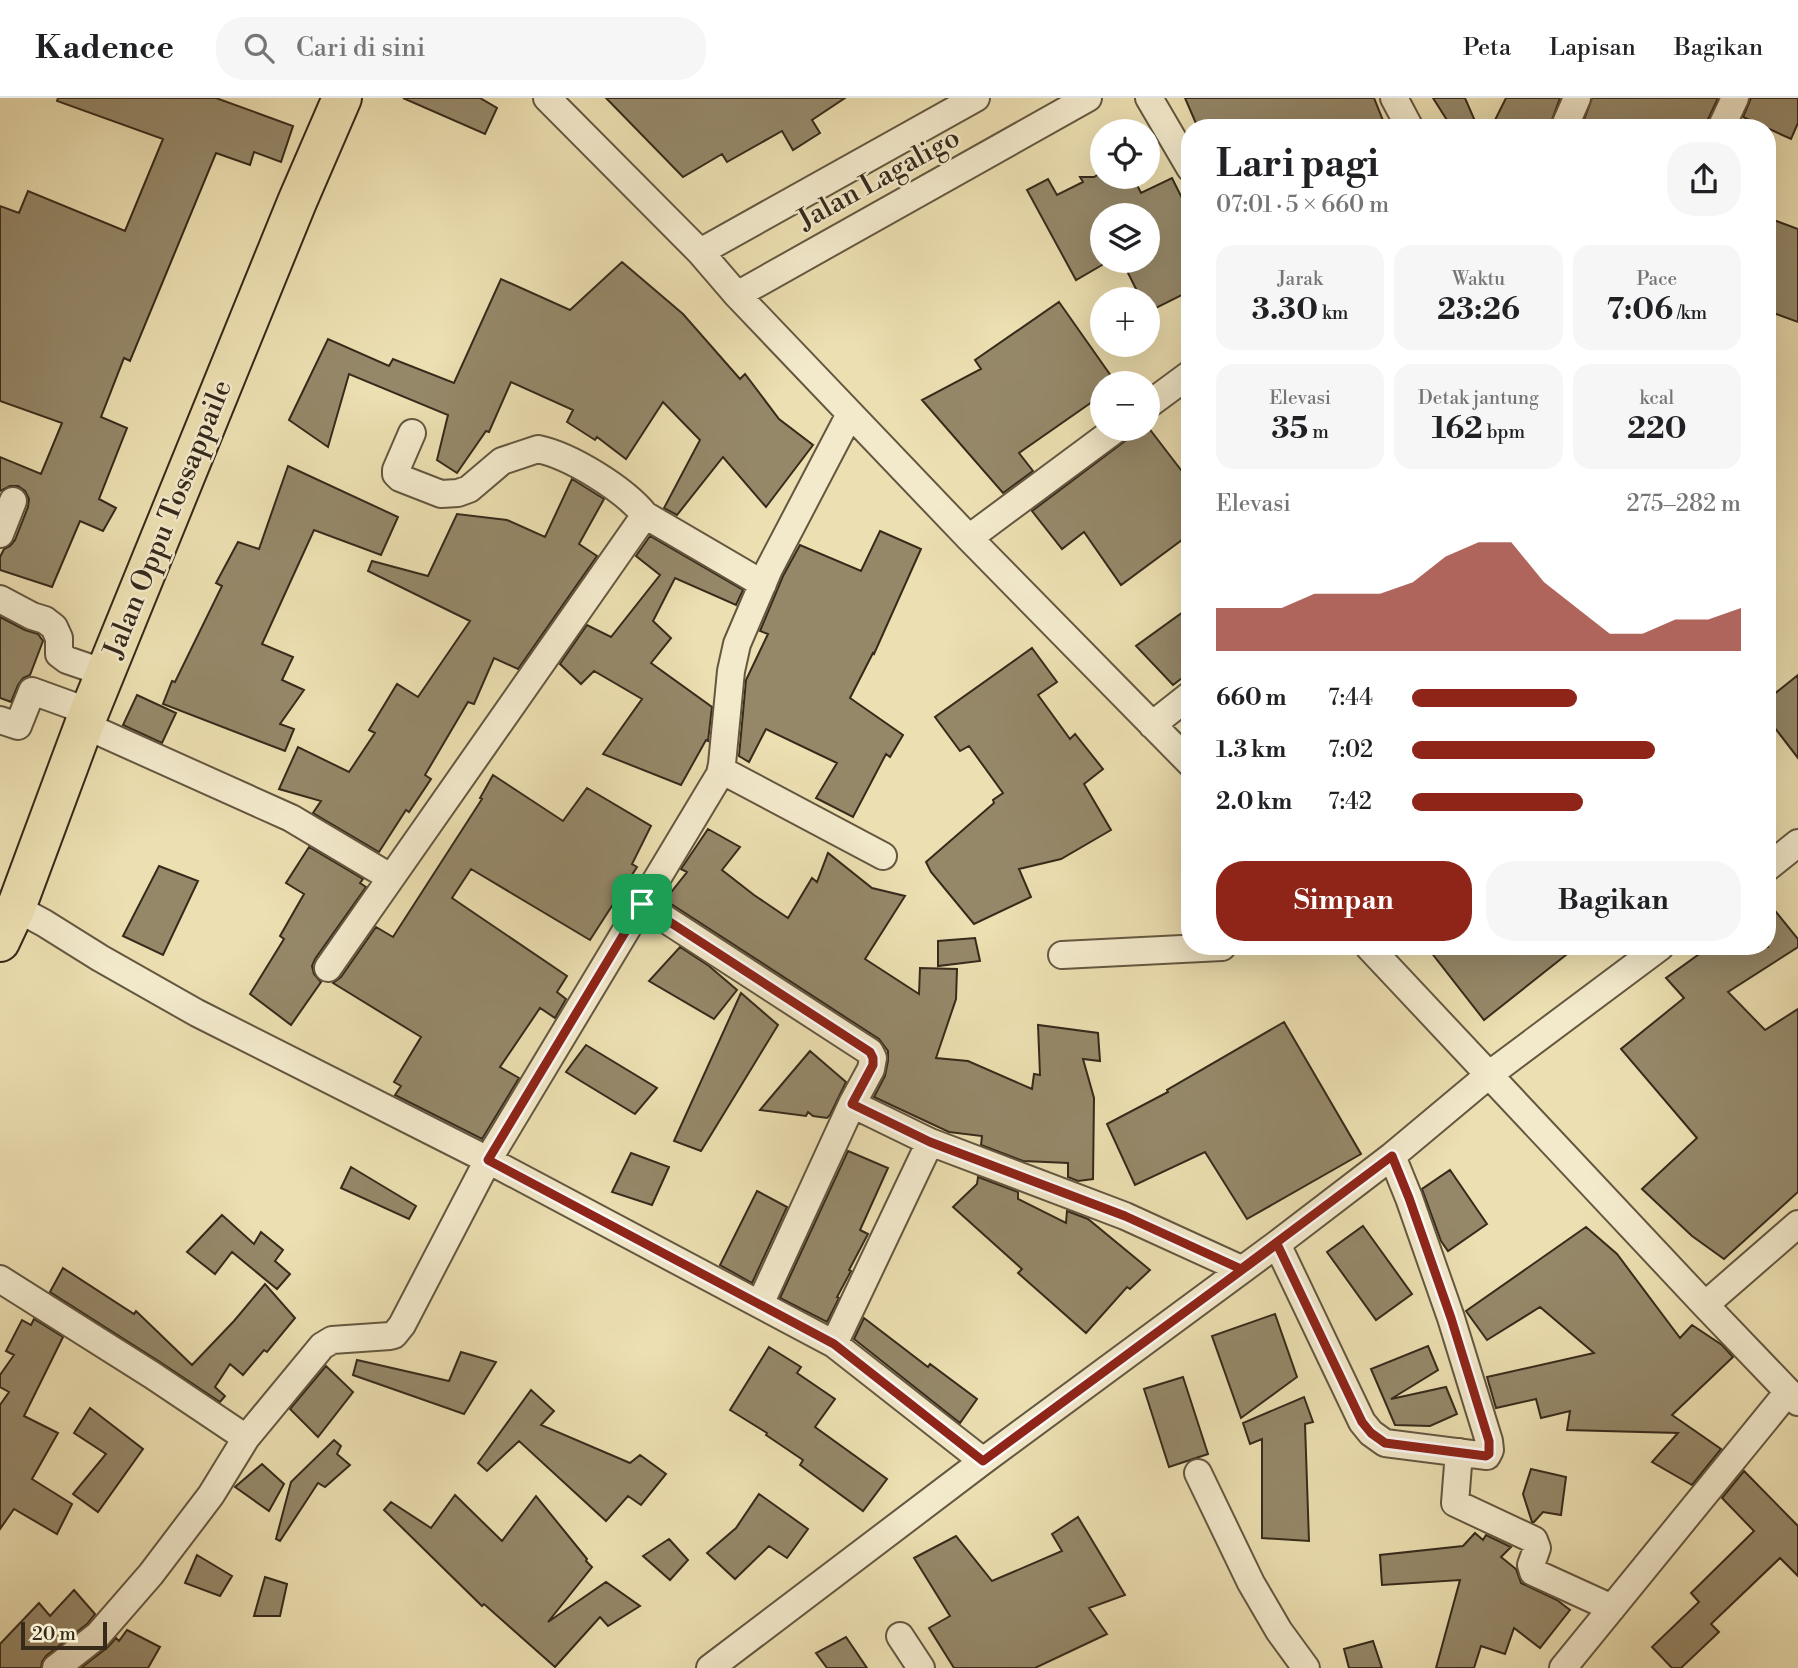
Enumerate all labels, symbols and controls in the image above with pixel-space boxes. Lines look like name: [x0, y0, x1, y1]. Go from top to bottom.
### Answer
search box: [216, 17, 706, 80]
text: Kadence: [35, 28, 174, 69]
icon: search: [240, 29, 278, 67]
text: Cari di sini: [296, 32, 425, 64]
text: Peta: [1463, 33, 1511, 63]
text: Lapisan: [1549, 33, 1636, 63]
text: Bagikan: [1674, 33, 1763, 63]
map controls: [1090, 119, 1160, 441]
button: locate: [1090, 119, 1160, 189]
street label: Jalan Lagaligo: [791, 120, 966, 238]
text: Lari pagi: [1216, 141, 1379, 188]
button: share: [1667, 142, 1741, 216]
text: 07:01 · 5 × 660 m: [1216, 191, 1389, 219]
button: layers: [1090, 203, 1160, 273]
text: Jarak: [1277, 267, 1323, 291]
text: Waktu: [1452, 267, 1505, 291]
text: Pace: [1636, 267, 1677, 291]
button: +: [1090, 287, 1160, 357]
text: 3.30: [1252, 291, 1318, 329]
text: 23:26: [1437, 291, 1520, 329]
text: 7:06: [1607, 291, 1673, 329]
text: km: [1318, 301, 1348, 325]
text: /km: [1673, 301, 1707, 325]
button: −: [1090, 371, 1160, 441]
street label: Jalan Oppu Tossappaile: [96, 375, 240, 664]
text: Elevasi: [1269, 386, 1331, 410]
text: Detak jantung: [1418, 386, 1539, 410]
text: kcal: [1640, 386, 1674, 410]
text: 35: [1272, 410, 1308, 448]
text: 162: [1432, 410, 1483, 448]
text: 220: [1627, 410, 1686, 448]
text: m: [1308, 420, 1329, 444]
text: bpm: [1483, 420, 1525, 444]
text: Elevasi: [1216, 490, 1291, 518]
text: 275–282 m: [1627, 490, 1741, 518]
text: 660 m: [1216, 684, 1286, 712]
text: 7:44: [1328, 684, 1373, 712]
text: 1.3 km: [1216, 736, 1286, 764]
text: 7:02: [1328, 736, 1373, 764]
text: 2.0 km: [1216, 788, 1292, 816]
text: 7:42: [1328, 788, 1372, 816]
button: Simpan: [1216, 861, 1472, 941]
button: Bagikan: [1486, 861, 1741, 941]
pin: [612, 874, 672, 934]
icon: arrive: [623, 885, 661, 923]
scale bar: [21, 1619, 107, 1651]
text: 20 m: [32, 1622, 76, 1646]

